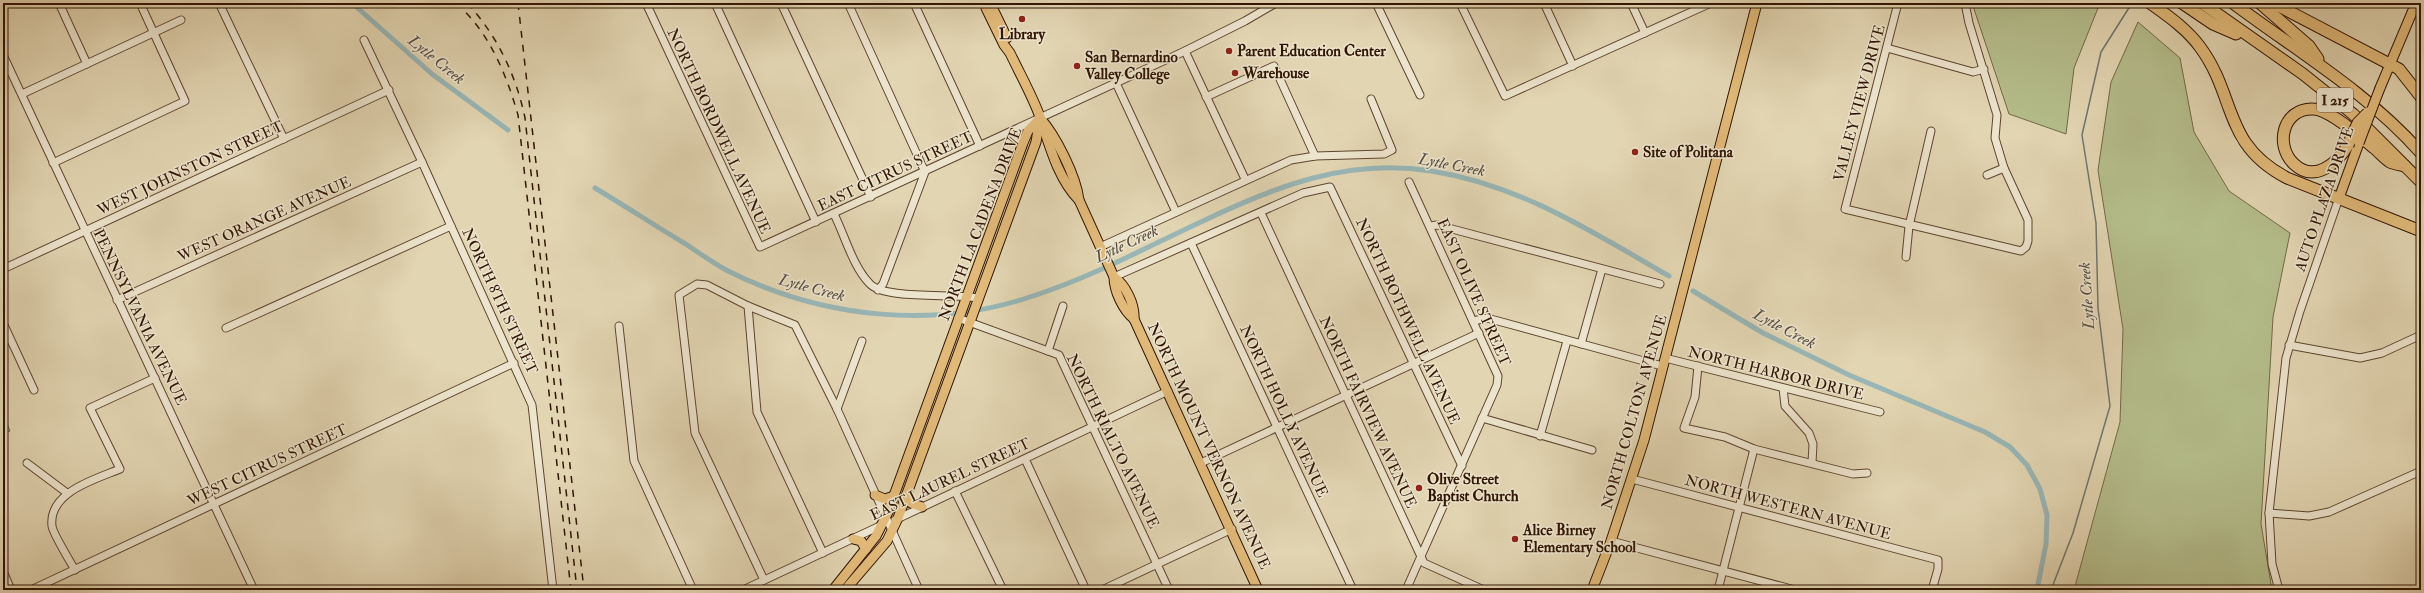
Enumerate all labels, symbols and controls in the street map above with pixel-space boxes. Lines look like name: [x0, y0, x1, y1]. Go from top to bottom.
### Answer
marker: Library: [1017, 14, 1027, 24]
street label: VALLEY VIEW DRIVE: [1829, 23, 1890, 184]
street label: NORTH BORDWELL AVENUE: [662, 25, 775, 237]
place label: Library: [999, 25, 1046, 45]
water label: Lytle Creek: [403, 30, 469, 89]
place label: Parent Education Center: [1237, 42, 1386, 61]
marker: Parent Education Center: [1224, 46, 1234, 56]
place label: San Bernardino Valley College: [1084, 48, 1179, 85]
marker: San Bernardino Valley College: [1072, 61, 1082, 71]
place label: Warehouse: [1242, 64, 1310, 83]
marker: Warehouse: [1230, 68, 1240, 78]
road number: I 215: [2317, 88, 2353, 112]
street label: WEST JOHNSTON STREET: [93, 117, 287, 221]
street label: AUTO PLAZA DRIVE: [2290, 124, 2358, 275]
street label: NORTH LA CADENA DRIVE: [935, 125, 1026, 324]
street label: EAST CITRUS STREET: [815, 127, 976, 216]
place label: Site of Politana: [1643, 143, 1734, 162]
marker: Site of Politana: [1630, 147, 1640, 157]
water label: Lytle Creek: [1416, 149, 1487, 181]
street label: WEST ORANGE AVENUE: [174, 173, 354, 267]
street label: NORTH BOTHWELL AVENUE: [1351, 215, 1464, 428]
street label: EAST OLIVE STREET: [1432, 216, 1515, 369]
water label: Lytle Creek: [1091, 220, 1162, 268]
street label: NORTH 8TH STREET: [457, 225, 542, 377]
street label: PENNSYLVANIA AVENUE: [89, 226, 191, 408]
water label: Lytle Creek: [2075, 261, 2099, 331]
water label: Lytle Creek: [776, 269, 847, 306]
water label: Lytle Creek: [1749, 304, 1819, 354]
street label: NORTH COLTON AVENUE: [1598, 312, 1671, 512]
street label: NORTH FAIRVIEW AVENUE: [1315, 313, 1420, 511]
street label: NORTH MOUNT VERNON AVENUE: [1143, 320, 1274, 573]
street label: NORTH HOLLY AVENUE: [1235, 322, 1332, 501]
street label: NORTH HARBOR DRIVE: [1686, 342, 1866, 405]
street label: NORTH RIALTO AVENUE: [1062, 351, 1163, 532]
street label: WEST CITRUS STREET: [183, 420, 350, 511]
street label: EAST LAUREL STREET: [867, 434, 1033, 525]
place label: Olive Street Baptist Church: [1427, 470, 1519, 507]
street label: NORTH WESTERN AVENUE: [1683, 471, 1893, 544]
marker: Olive Street Baptist Church: [1414, 483, 1424, 493]
place label: Alice Birney Elementary School: [1522, 521, 1636, 558]
marker: Alice Birney Elementary School: [1510, 534, 1520, 544]

